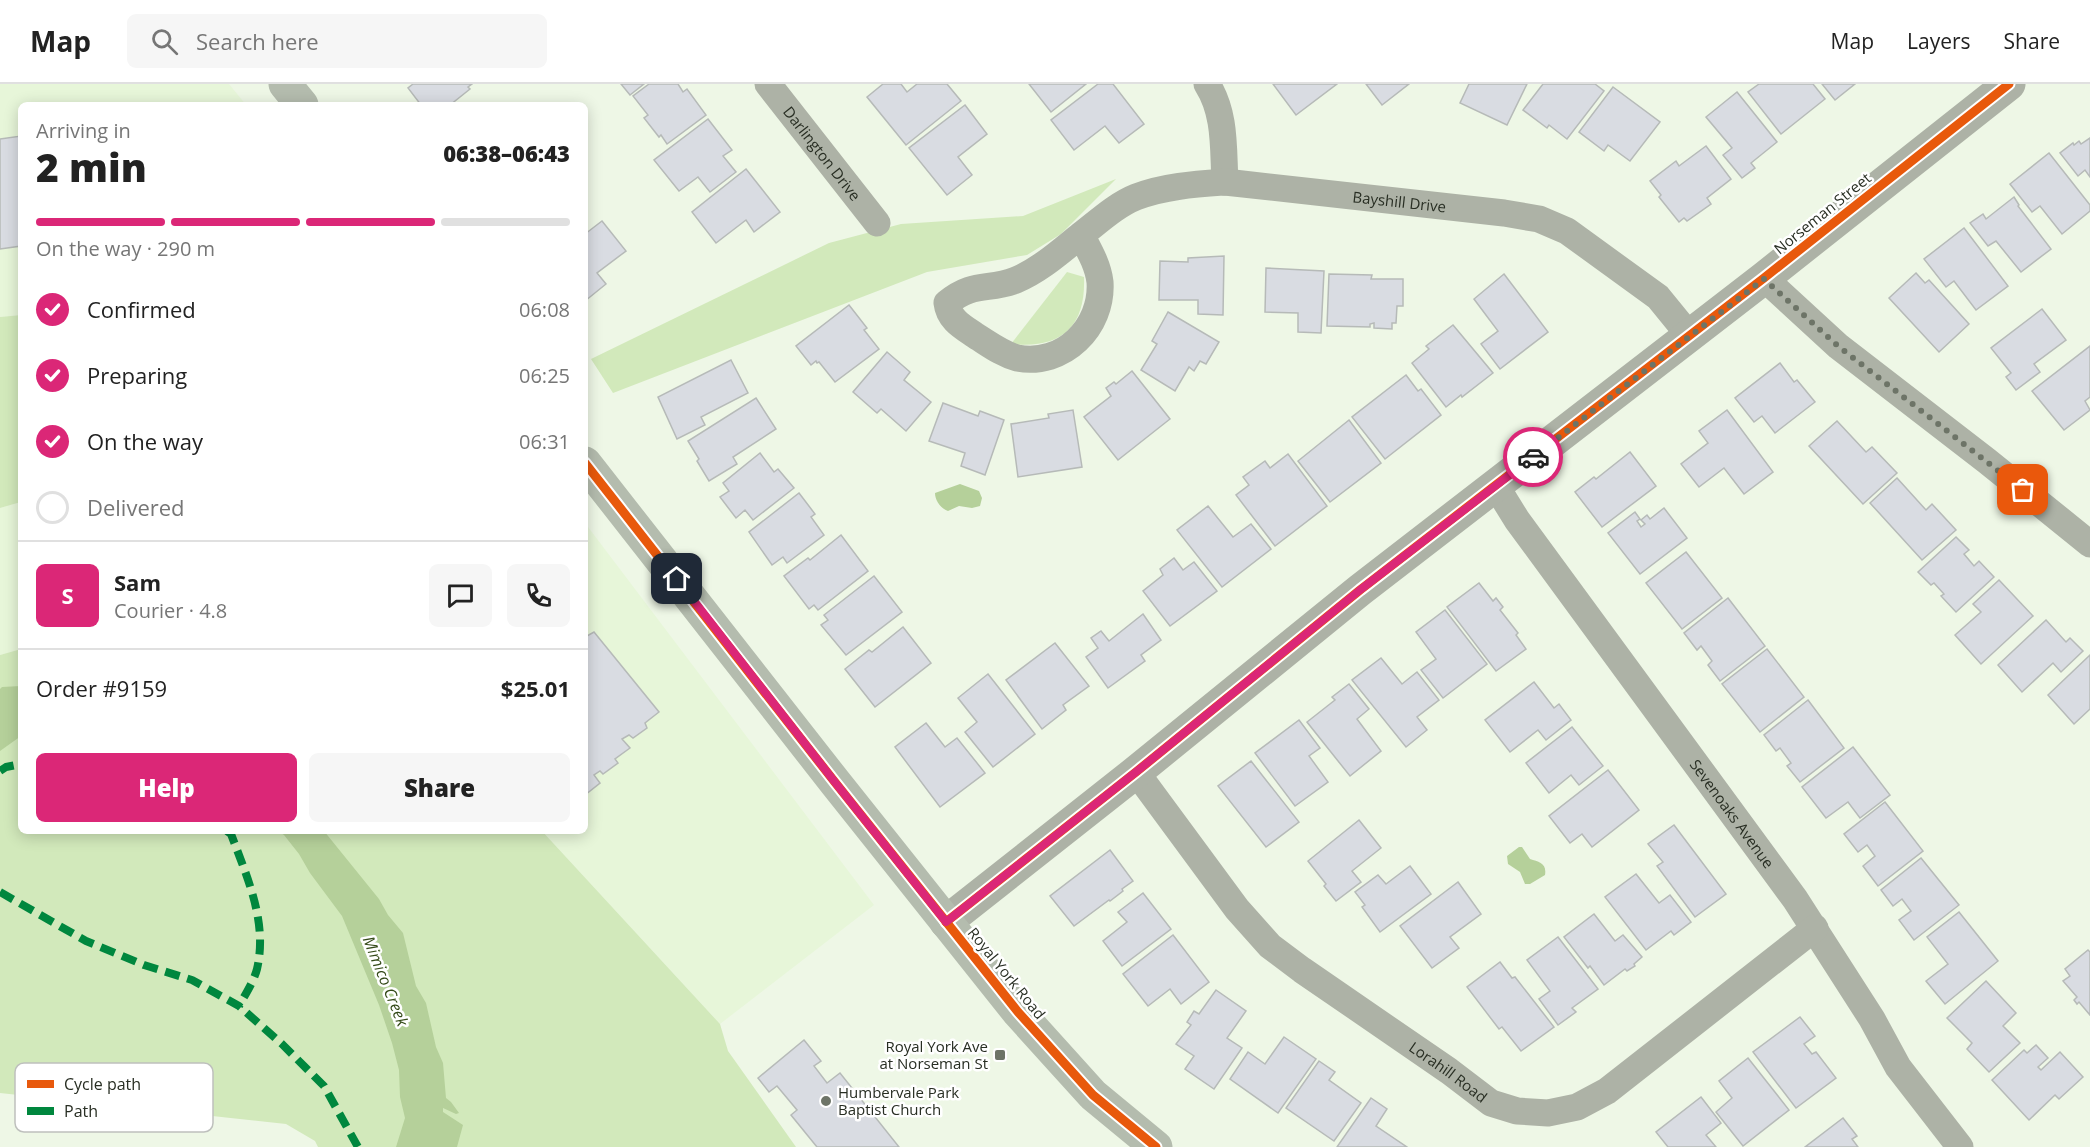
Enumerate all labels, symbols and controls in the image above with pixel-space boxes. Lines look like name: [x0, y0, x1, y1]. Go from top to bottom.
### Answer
search box: [127, 14, 547, 68]
text: Map: [30, 22, 91, 60]
icon: search: [148, 25, 181, 58]
text: Search here: [196, 26, 319, 56]
text: Map: [1831, 27, 1874, 55]
text: Layers: [1907, 27, 1971, 55]
text: Share: [2004, 27, 2060, 55]
street label: Darlington Drive: [779, 102, 866, 205]
text: Arriving in: [36, 117, 131, 144]
text: 06:38–06:43: [443, 138, 570, 168]
text: 2 min: [36, 140, 147, 193]
street label: Norseman Street: [1769, 168, 1875, 258]
street label: Bayshill Drive: [1352, 186, 1447, 217]
text: On the way · 290 m: [36, 235, 215, 262]
icon: check: [36, 293, 69, 326]
text: Confirmed: [87, 294, 196, 324]
text: 06:08: [519, 296, 570, 323]
icon: check: [36, 359, 69, 392]
text: Preparing: [87, 360, 187, 390]
text: 06:25: [519, 362, 570, 389]
icon: check: [36, 425, 69, 458]
text: On the way: [87, 426, 203, 456]
courier: [1503, 427, 1563, 487]
text: 06:31: [519, 428, 570, 455]
icon: car: [1517, 441, 1550, 474]
pin: [1997, 464, 2048, 515]
icon: bag: [2006, 473, 2039, 506]
text: Delivered: [87, 492, 185, 522]
pin: [651, 553, 702, 604]
icon: home: [660, 562, 693, 595]
button: chat: [429, 564, 492, 627]
button: phone: [507, 564, 570, 627]
text: Sam: [114, 567, 161, 597]
text: S: [61, 580, 74, 610]
text: Courier · 4.8: [114, 597, 227, 624]
text: Order #9159: [36, 673, 167, 703]
text: $25.01: [501, 673, 570, 703]
button: Help: [36, 753, 297, 822]
button: Share: [309, 753, 570, 822]
street label: Sevenoaks Avenue: [1686, 755, 1779, 872]
street label: Royal York Road: [964, 923, 1050, 1023]
water label: Mimico Creek: [358, 933, 414, 1030]
place label: Royal York Ave at Norseman St: [880, 1036, 988, 1073]
street label: Lorahill Road: [1405, 1037, 1491, 1107]
marker: Royal York Ave at Norseman St: [993, 1048, 1007, 1062]
legend: [15, 1063, 213, 1132]
text: Cycle path: [64, 1073, 141, 1095]
place label: Humbervale Park Baptist Church: [838, 1082, 959, 1119]
marker: Humbervale Park Baptist Church: [819, 1094, 833, 1108]
text: Path: [64, 1100, 98, 1122]

